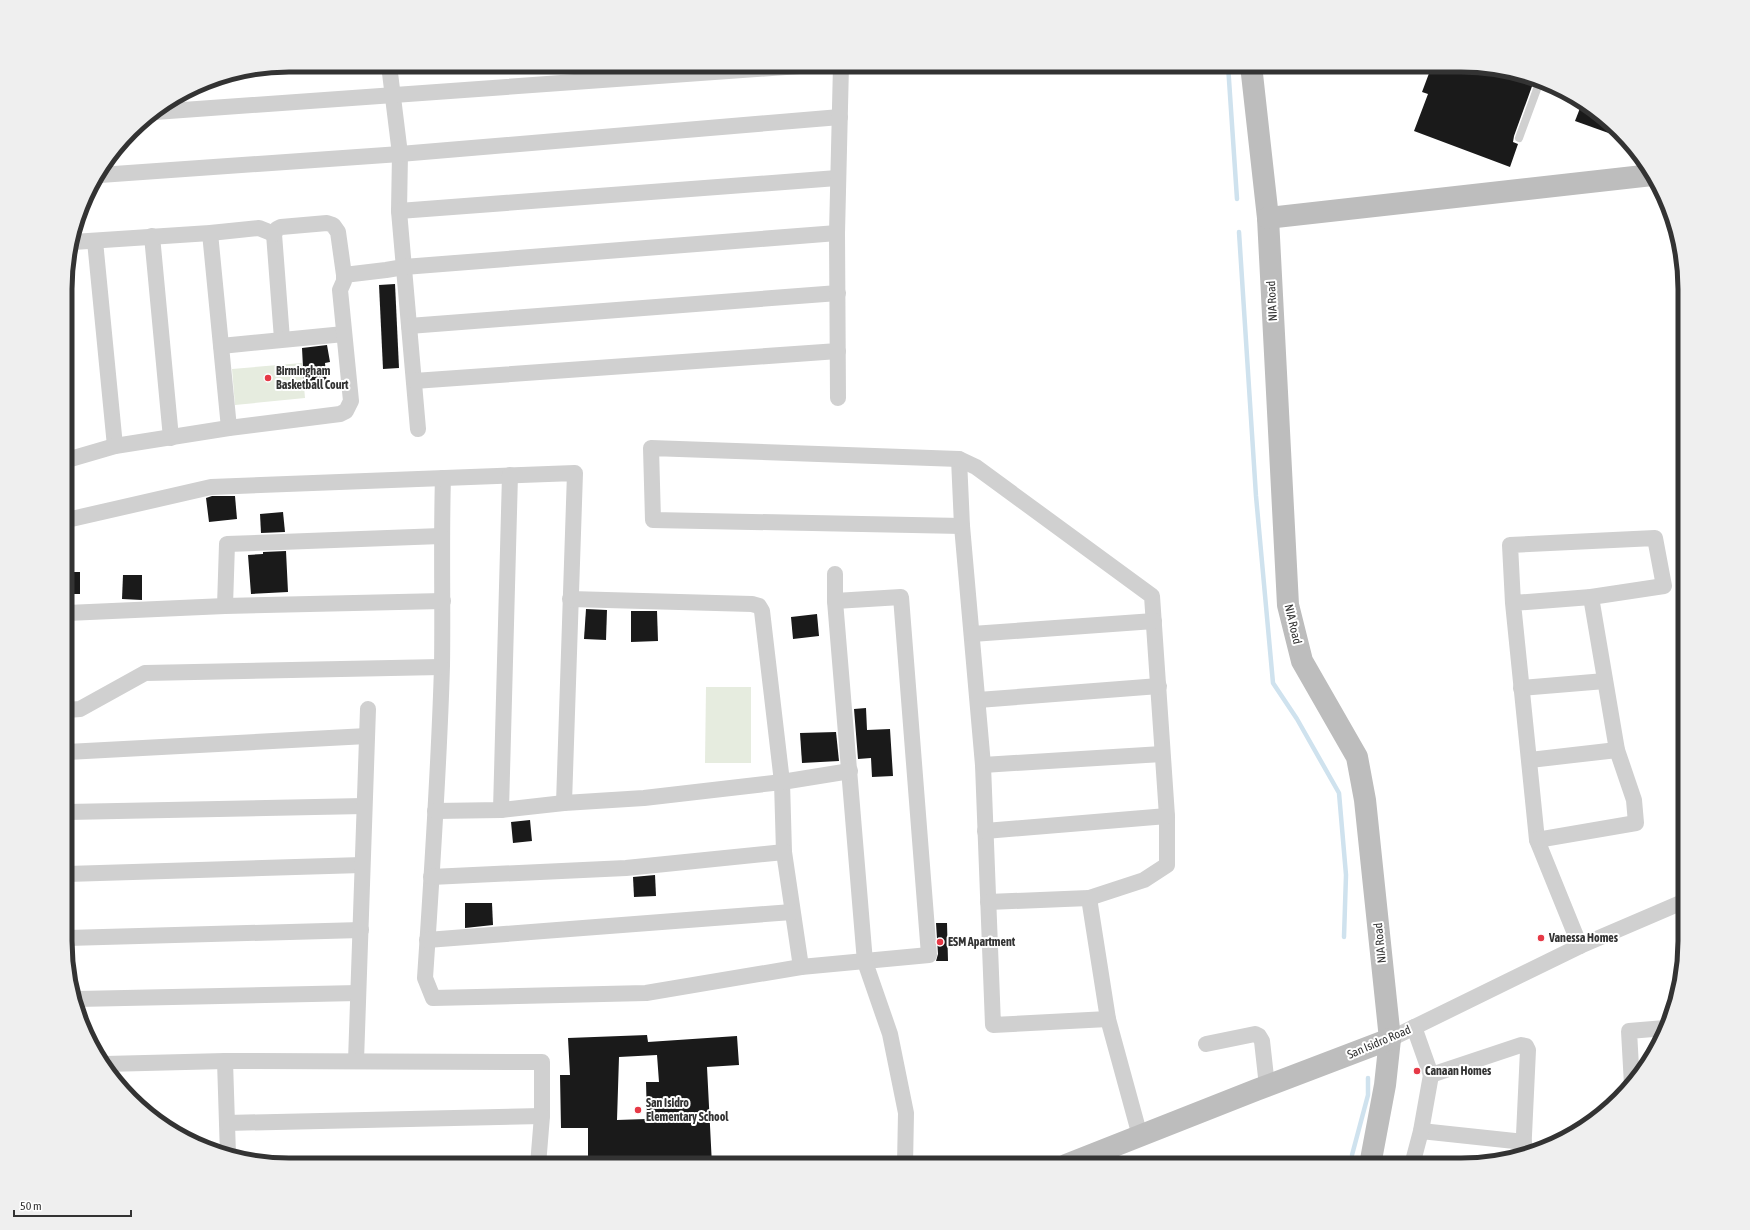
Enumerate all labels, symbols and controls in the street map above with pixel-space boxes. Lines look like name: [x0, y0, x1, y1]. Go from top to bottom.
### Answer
street label: NIA Road: [1264, 280, 1280, 322]
place label: Birmingham Basketball Court: [276, 364, 349, 392]
marker: Birmingham Basketball Court: [263, 373, 273, 383]
street label: NIA Road: [1282, 603, 1304, 645]
street label: NIA Road: [1371, 922, 1389, 964]
place label: Vanessa Homes: [1548, 931, 1619, 945]
marker: Vanessa Homes: [1536, 933, 1546, 943]
place label: ESM Apartment: [948, 935, 1016, 949]
marker: ESM Apartment: [935, 937, 945, 947]
street label: San Isidro Road: [1345, 1022, 1413, 1062]
place label: Canaan Homes: [1425, 1064, 1492, 1078]
marker: Canaan Homes: [1412, 1066, 1422, 1076]
place label: San Isidro Elementary School: [646, 1096, 729, 1124]
marker: San Isidro Elementary School: [633, 1105, 643, 1115]
scale bar: [14, 1192, 131, 1218]
text: 50 m: [20, 1199, 42, 1213]

